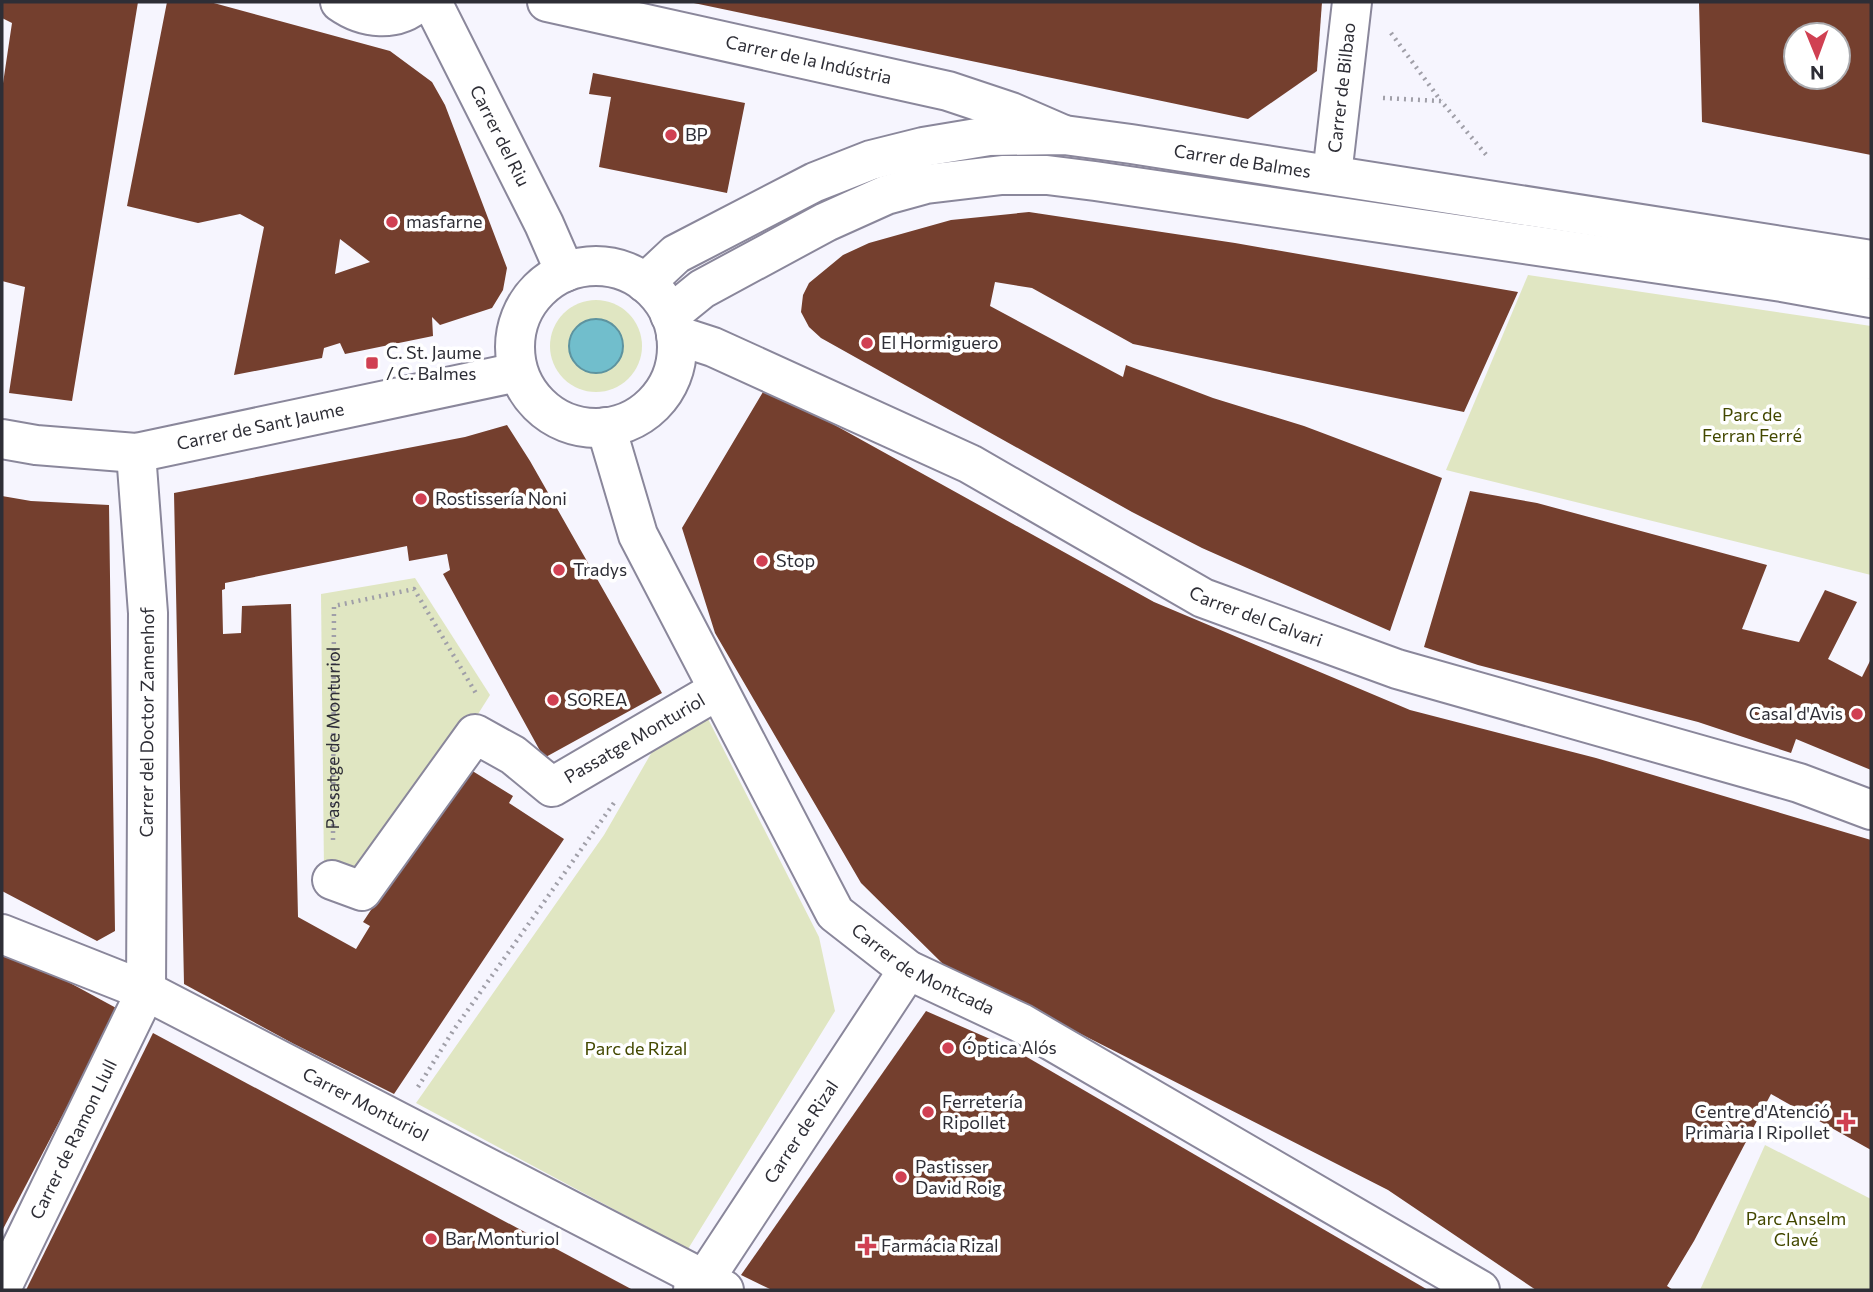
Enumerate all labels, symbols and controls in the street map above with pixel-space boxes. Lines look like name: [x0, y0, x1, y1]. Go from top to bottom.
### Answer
street label: Carrer de Bilbao: [1323, 21, 1360, 154]
north arrow: [1782, 21, 1852, 91]
street label: Carrer de la Indústria: [724, 30, 894, 88]
text: N: [1810, 62, 1825, 85]
street label: Carrer del Riu: [466, 81, 535, 190]
place label: BP: [685, 123, 708, 145]
marker: BP: [663, 127, 679, 143]
street label: Carrer de Balmes: [1172, 139, 1313, 182]
place label: masfarne: [406, 210, 483, 232]
marker: masfarne: [384, 214, 400, 230]
place label: El Hormiguero: [881, 331, 998, 353]
marker: El Hormiguero: [859, 335, 875, 351]
place label: C. St. Jaume / C. Balmes: [386, 341, 481, 384]
marker: C. St. Jaume / C. Balmes: [364, 355, 380, 371]
street label: Carrer de Sant Jaume: [175, 397, 346, 454]
park label: Parc de Ferran Ferré: [1702, 403, 1802, 446]
place label: Rostissería Noni: [435, 487, 567, 509]
marker: Rostissería Noni: [413, 491, 429, 507]
place label: Stop: [776, 549, 815, 571]
marker: Stop: [754, 553, 770, 569]
place label: Tradys: [573, 558, 627, 580]
marker: Tradys: [551, 562, 567, 578]
street label: Carrer del Calvari: [1186, 580, 1326, 651]
street label: Carrer del Doctor Zamenhof: [135, 605, 158, 838]
street label: Passatge de Monturiol: [321, 647, 344, 829]
street label: Passatge Monturiol: [560, 688, 709, 788]
place label: SOREA: [567, 688, 627, 710]
marker: SOREA: [545, 692, 561, 708]
place label: Casal d'Avis: [1749, 702, 1843, 724]
marker: Casal d'Avis: [1849, 706, 1865, 722]
street label: Carrer de Montcada: [847, 918, 998, 1019]
place label: Óptica Alós: [962, 1036, 1057, 1058]
park label: Parc de Rizal: [585, 1037, 687, 1059]
marker: Óptica Alós: [940, 1040, 956, 1056]
street label: Carrer de Ramon Llull: [25, 1056, 121, 1223]
street label: Carrer Monturiol: [299, 1062, 433, 1145]
street label: Carrer de Rizal: [759, 1076, 842, 1187]
place label: Ferretería Ripollet: [942, 1090, 1023, 1133]
place label: Centre d'Atenció Primària I Ripollet: [1685, 1100, 1830, 1143]
marker: Ferretería Ripollet: [920, 1104, 936, 1120]
marker: Centre d'Atenció Primària I Ripollet: [1836, 1112, 1856, 1132]
place label: Pastisser David Roig: [915, 1155, 1002, 1198]
marker: Pastisser David Roig: [893, 1169, 909, 1185]
park label: Parc Anselm Clavé: [1746, 1207, 1846, 1250]
place label: Bar Monturiol: [445, 1227, 560, 1249]
marker: Bar Monturiol: [423, 1231, 439, 1247]
place label: Farmácia Rizal: [881, 1234, 999, 1256]
marker: Farmácia Rizal: [859, 1238, 875, 1254]

